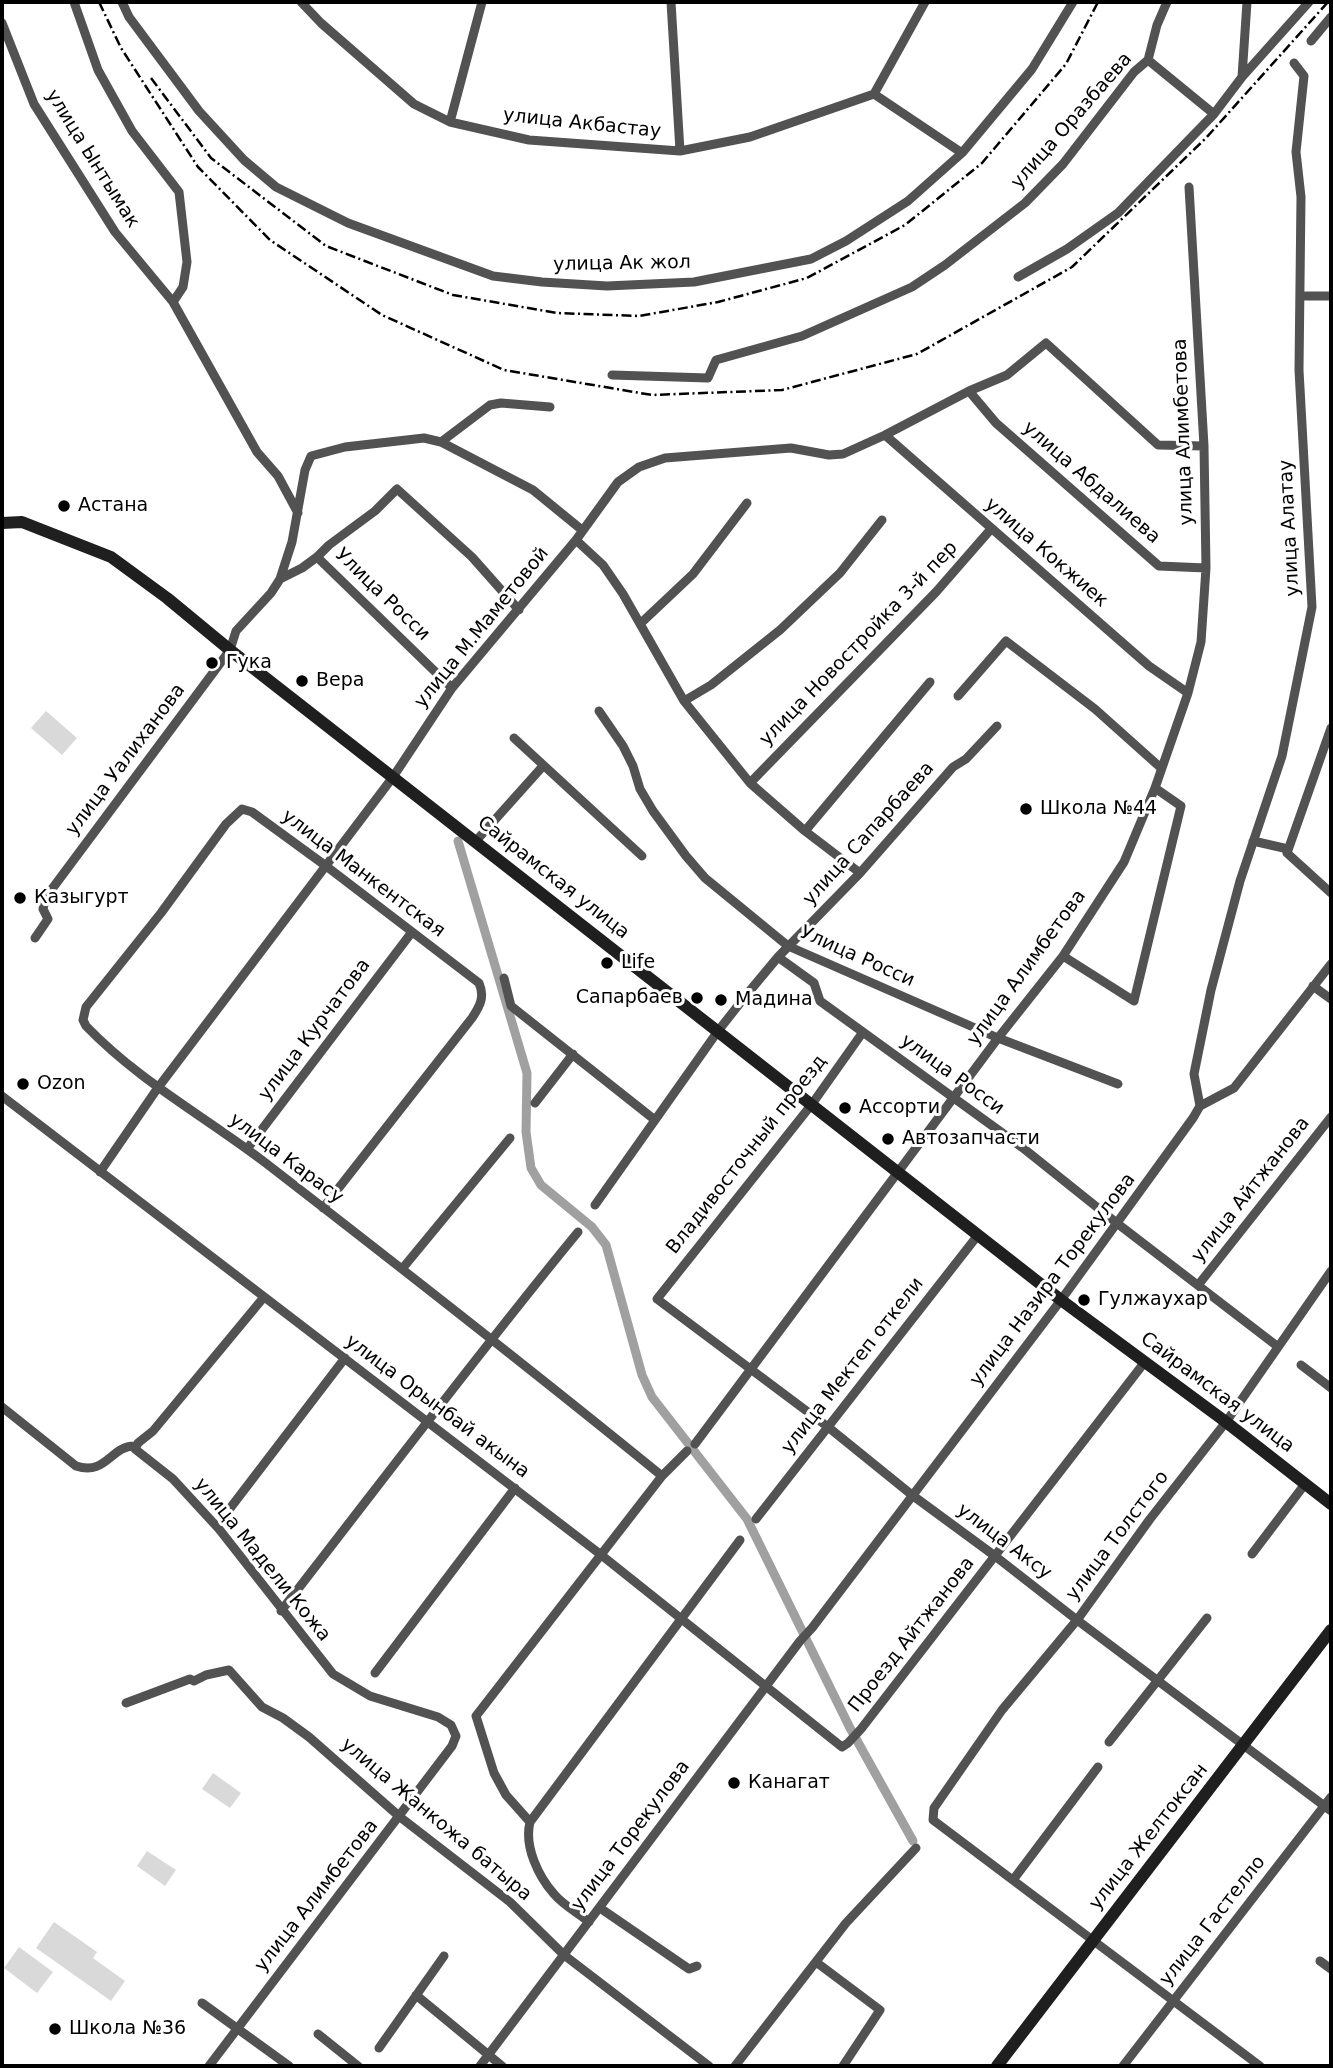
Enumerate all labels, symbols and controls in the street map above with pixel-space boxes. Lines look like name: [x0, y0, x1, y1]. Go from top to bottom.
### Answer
street label: улица Оразбаева: [1007, 48, 1137, 194]
street label: улица Ынтымак: [40, 86, 144, 232]
street label: улица Акбастау: [502, 104, 662, 144]
street label: улица Ак жол: [553, 251, 691, 277]
street label: улица Алимбетова: [1169, 338, 1199, 526]
street label: улица Абдалиева: [1018, 417, 1164, 549]
street label: улица Алатау: [1275, 459, 1305, 597]
street label: улица Кокжиек: [980, 493, 1112, 613]
place label: Астана: [78, 495, 148, 517]
marker: Астана: [56, 498, 72, 514]
street label: улица Новостройка 3-й пер: [755, 537, 963, 751]
street label: улица М.Маметовой: [410, 543, 554, 713]
street label: Улица Росси: [330, 544, 434, 646]
place label: Гука: [226, 652, 272, 674]
marker: Гука: [204, 655, 220, 671]
place label: Вера: [316, 670, 364, 692]
marker: Вера: [294, 673, 310, 689]
street label: улица Уалиханова: [62, 680, 190, 840]
street label: улица Сапарбаева: [799, 758, 939, 910]
place label: Школа №44: [1040, 798, 1157, 820]
marker: Школа №44: [1018, 801, 1034, 817]
street label: улица Манкентская: [277, 805, 449, 943]
street label: Сайрамская улица: [472, 812, 634, 944]
street label: улица Алимбетова: [963, 886, 1091, 1050]
place label: Казыгурт: [34, 887, 129, 909]
marker: Казыгурт: [12, 890, 28, 906]
street label: Улица Росси: [796, 922, 918, 992]
place label: Life: [621, 952, 655, 974]
street label: улица Курчатова: [254, 955, 376, 1105]
marker: Life: [599, 955, 615, 971]
place label: Сапарбаев: [576, 987, 683, 1009]
place label: Мадина: [735, 989, 813, 1011]
marker: Сапарбаев: [689, 990, 705, 1006]
marker: Мадина: [713, 992, 729, 1008]
street label: улица Росси: [896, 1030, 1008, 1120]
street label: Владивосточный проезд: [662, 1051, 832, 1259]
place label: Ozon: [37, 1073, 86, 1095]
marker: Ozon: [15, 1076, 31, 1092]
place label: Ассорти: [859, 1097, 940, 1119]
marker: Ассорти: [837, 1100, 853, 1116]
street label: улица Карасу: [224, 1109, 348, 1209]
street label: улица Айтжанова: [1187, 1113, 1315, 1267]
place label: Автозапчасти: [902, 1128, 1040, 1150]
marker: Автозапчасти: [880, 1131, 896, 1147]
street label: улица Назира Торекулова: [965, 1169, 1141, 1391]
street label: улица Мектеп откели: [777, 1273, 929, 1459]
place label: Гулжаухар: [1098, 1289, 1208, 1311]
marker: Гулжаухар: [1076, 1292, 1092, 1308]
street label: Сайрамская улица: [1136, 1328, 1298, 1458]
street label: улица Орынбай акына: [340, 1330, 534, 1484]
street label: улица Толстого: [1062, 1467, 1174, 1605]
street label: улица Мадели Кожа: [189, 1474, 335, 1646]
street label: улица Аксу: [952, 1499, 1056, 1585]
street label: Проезд Айтжанова: [844, 1553, 980, 1717]
street label: улица Жанкожа батыра: [336, 1734, 536, 1906]
street label: улица Торекулова: [567, 1756, 695, 1916]
street label: улица Желтоксан: [1085, 1759, 1213, 1915]
place label: Канагат: [748, 1772, 830, 1794]
marker: Канагат: [726, 1775, 742, 1791]
street label: улица Алимбетова: [250, 1815, 384, 1977]
street label: улица Гастелло: [1155, 1851, 1271, 1991]
place label: Школа №36: [69, 2018, 186, 2040]
marker: Школа №36: [47, 2021, 63, 2037]

